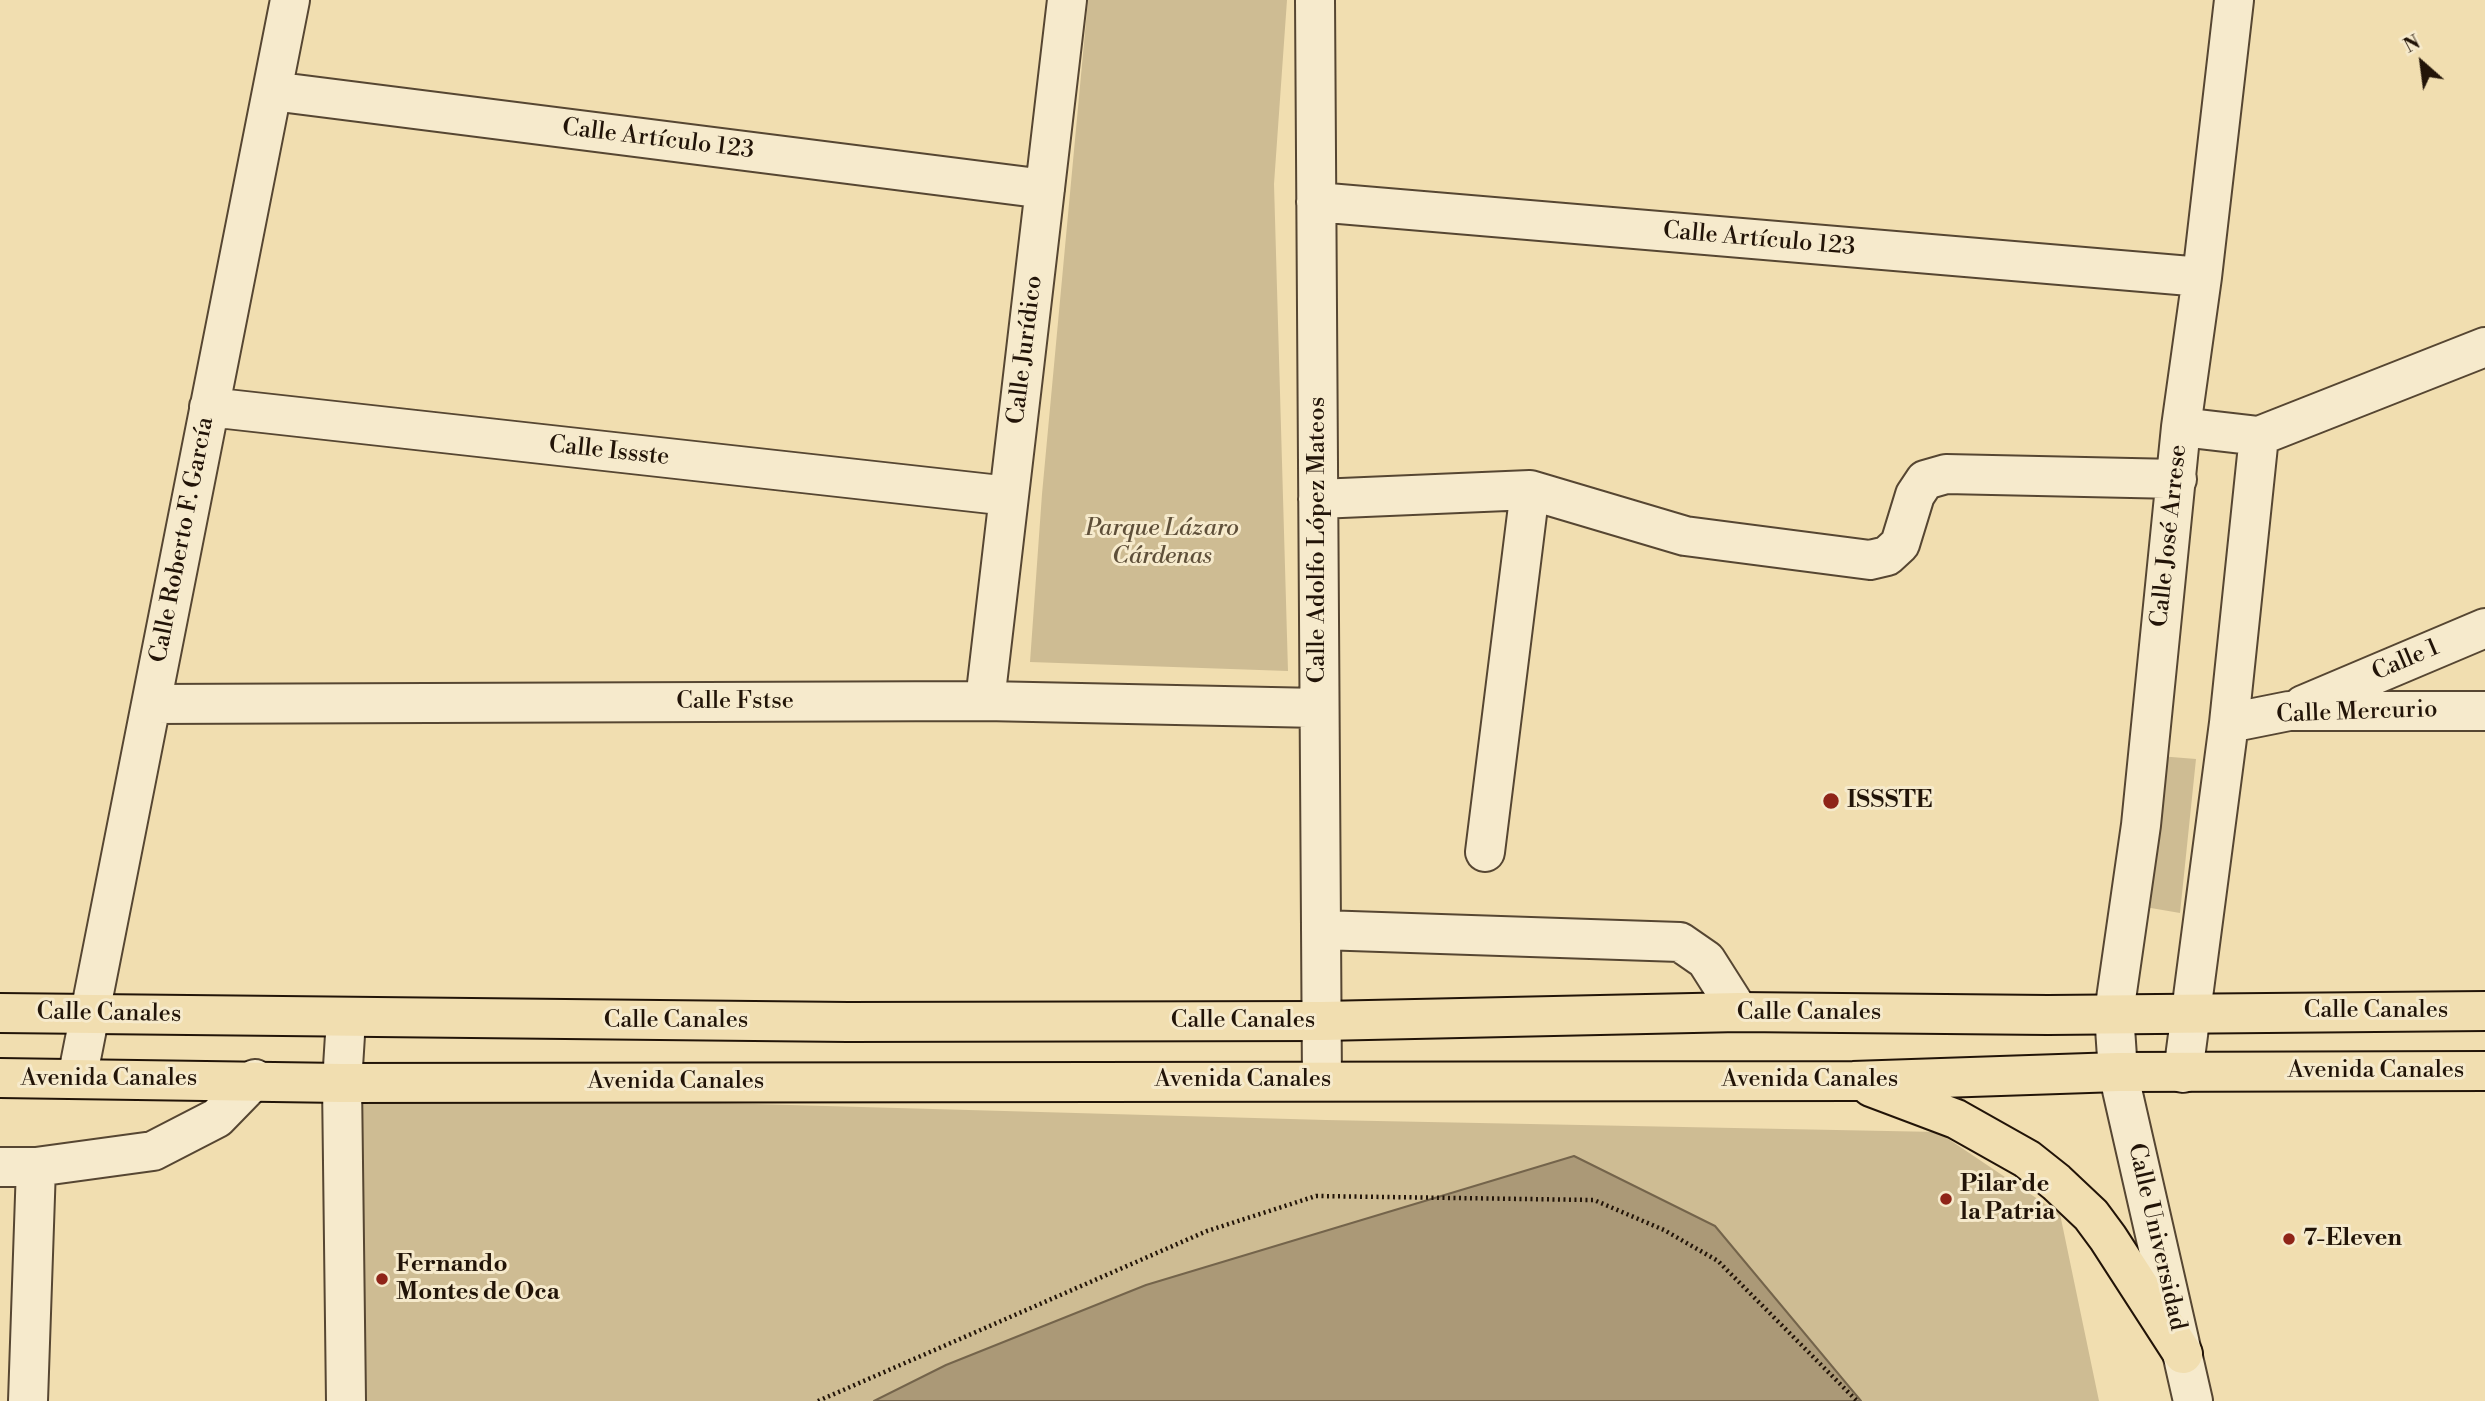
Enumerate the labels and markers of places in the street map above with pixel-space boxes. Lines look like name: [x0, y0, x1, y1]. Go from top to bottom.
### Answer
place label: ISSSTE: [1847, 787, 1932, 815]
marker: ISSSTE: [1821, 791, 1841, 811]
place label: Pilar de la Patria: [1960, 1171, 2055, 1227]
marker: Pilar de la Patria: [1938, 1191, 1954, 1207]
place label: 7-Eleven: [2303, 1225, 2402, 1253]
marker: 7-Eleven: [2281, 1231, 2297, 1247]
place label: Fernando Montes de Oca: [396, 1251, 560, 1307]
marker: Fernando Montes de Oca: [374, 1271, 390, 1287]

